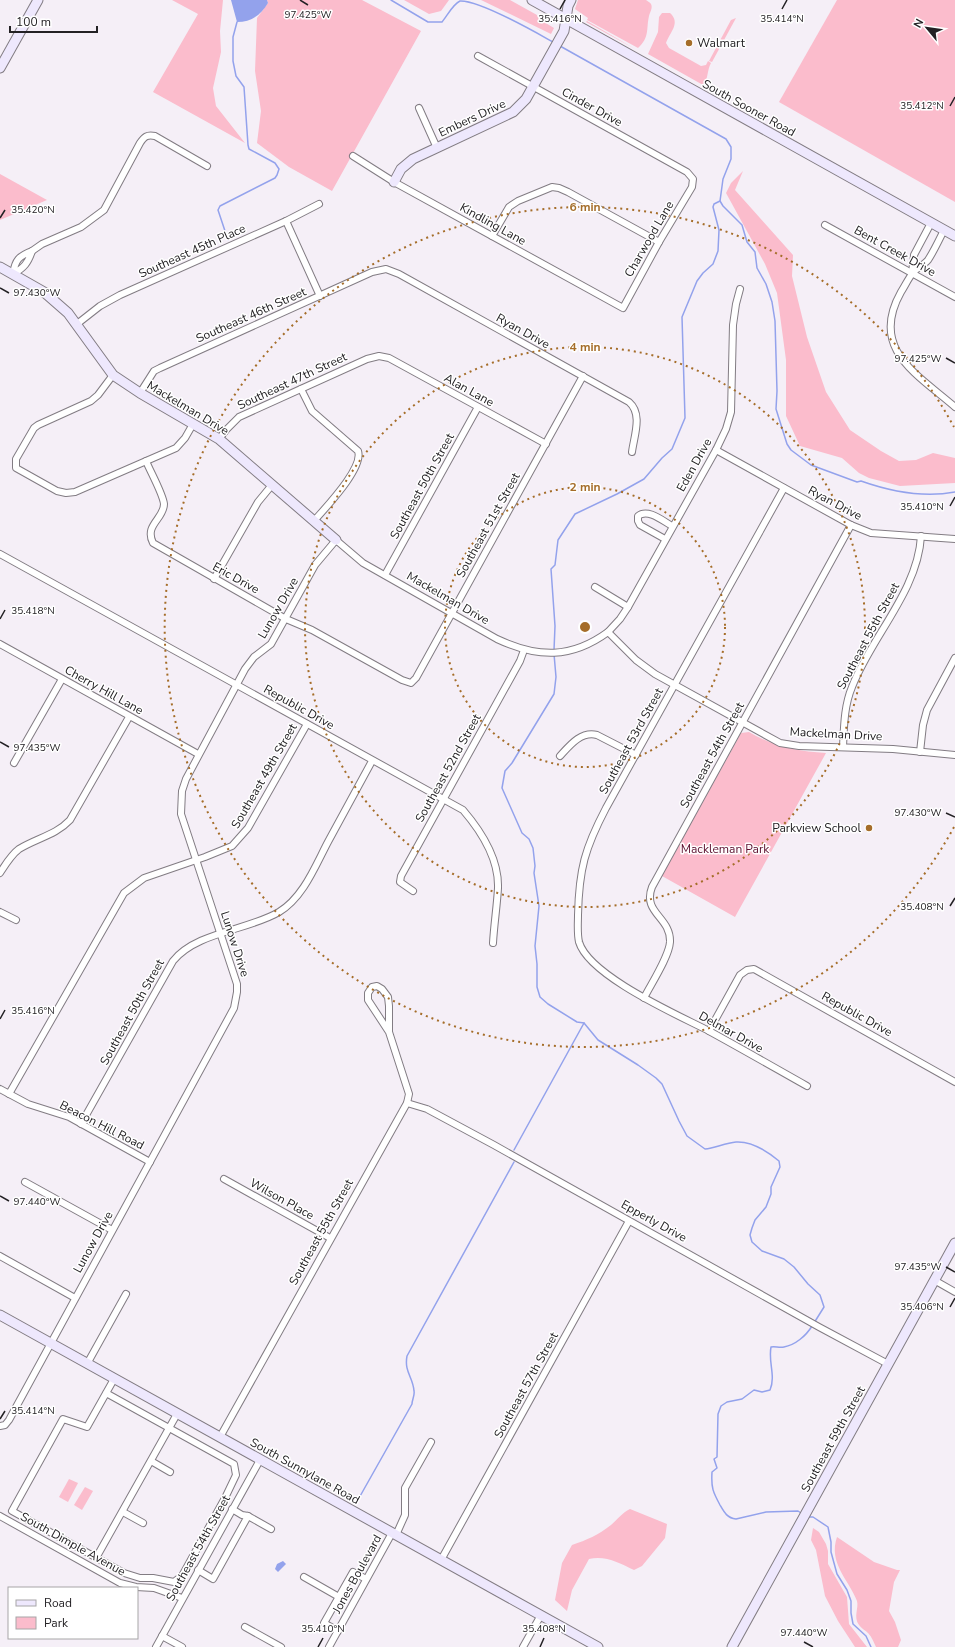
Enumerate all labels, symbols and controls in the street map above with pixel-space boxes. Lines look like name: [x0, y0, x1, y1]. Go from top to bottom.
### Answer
scale bar: [10, 8, 97, 34]
text: 97.425°W: [284, 8, 332, 22]
north arrow: [907, 8, 947, 48]
text: 35.416°N: [538, 12, 582, 26]
text: 35.414°N: [760, 12, 804, 26]
text: 100 m: [16, 14, 51, 30]
text: N: [910, 16, 927, 31]
place label: Walmart: [697, 35, 746, 51]
marker: Walmart: [684, 38, 694, 48]
street label: South Sooner Road: [700, 76, 798, 140]
street label: Cinder Drive: [559, 84, 625, 130]
street label: Embers Drive: [436, 95, 508, 141]
text: 35.412°N: [900, 99, 944, 113]
street label: Charwood Lane: [621, 198, 677, 280]
street label: Kindling Lane: [457, 199, 529, 249]
text: 6 min: [569, 199, 601, 215]
text: 35.420°N: [11, 203, 55, 217]
street label: Southeast 45th Place: [136, 220, 248, 282]
street label: Bent Creek Drive: [851, 222, 939, 280]
street label: Southeast 46th Street: [193, 283, 309, 346]
text: 97.430°W: [13, 286, 61, 300]
street label: Ryan Drive: [493, 310, 553, 352]
text: 4 min: [569, 339, 601, 355]
street label: Southeast 47th Street: [235, 348, 350, 413]
text: 97.425°W: [894, 352, 942, 366]
street label: Alan Lane: [441, 370, 497, 410]
street label: Mackelman Drive: [144, 377, 232, 439]
street label: Southeast 50th Street: [386, 429, 458, 542]
street label: Eden Drive: [673, 435, 715, 495]
street label: Southeast 51st Street: [452, 469, 524, 580]
text: 2 min: [569, 479, 601, 495]
street label: Ryan Drive: [805, 482, 865, 524]
text: 35.410°N: [900, 500, 944, 514]
street label: Eric Drive: [210, 559, 262, 597]
street label: Mackelman Drive: [404, 568, 492, 628]
street label: Lunow Drive: [254, 574, 302, 642]
street label: Southeast 55th Street: [833, 579, 903, 692]
text: 35.418°N: [11, 604, 55, 618]
centre of rings: [578, 620, 592, 634]
street label: Cherry Hill Lane: [62, 662, 146, 718]
street label: Republic Drive: [261, 681, 337, 733]
street label: Southeast 53rd Street: [595, 684, 667, 797]
street label: Southeast 54th Street: [676, 698, 748, 811]
street label: Southeast 52nd Street: [412, 710, 485, 825]
street label: Southeast 49th Street: [227, 720, 301, 831]
street label: Mackelman Drive: [789, 724, 883, 744]
text: 97.435°W: [13, 741, 61, 755]
text: 97.430°W: [894, 806, 942, 820]
place label: Parkview School: [772, 820, 861, 836]
marker: Parkview School: [864, 823, 874, 833]
park label: Mackleman Park: [681, 841, 770, 857]
text: 35.408°N: [900, 900, 944, 914]
street label: Lunow Drive: [217, 909, 253, 979]
street label: Southeast 50th Street: [96, 955, 168, 1068]
street label: Republic Drive: [819, 988, 895, 1040]
text: 35.416°N: [11, 1004, 55, 1018]
street label: Delmar Drive: [696, 1008, 766, 1056]
street label: Beacon Hill Road: [57, 1097, 147, 1153]
street label: Wilson Place: [247, 1175, 317, 1223]
street label: Southeast 55th Street: [285, 1175, 357, 1288]
text: 97.440°W: [13, 1195, 61, 1209]
street label: Epperly Drive: [618, 1196, 690, 1246]
street label: Lunow Drive: [69, 1208, 117, 1276]
text: 97.435°W: [894, 1260, 942, 1274]
text: 35.406°N: [900, 1300, 944, 1314]
street label: Southeast 57th Street: [490, 1328, 562, 1441]
street label: Southeast 59th Street: [797, 1382, 869, 1495]
text: 35.414°N: [11, 1404, 55, 1418]
street label: South Sunnylane Road: [247, 1434, 363, 1508]
street label: Southeast 54th Street: [162, 1491, 234, 1604]
street label: South Dimple Avenue: [18, 1508, 128, 1580]
street label: Jones Boulevard: [328, 1532, 385, 1617]
legend: [8, 1587, 138, 1639]
text: Road: [44, 1595, 72, 1611]
text: Park: [44, 1615, 69, 1631]
text: 35.410°N: [301, 1622, 345, 1636]
text: 35.408°N: [522, 1622, 566, 1636]
text: 97.440°W: [780, 1626, 828, 1640]

